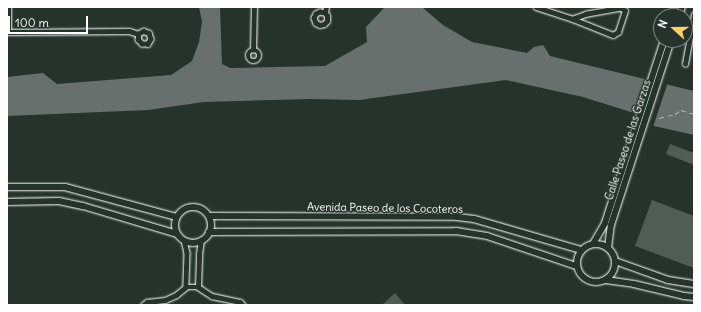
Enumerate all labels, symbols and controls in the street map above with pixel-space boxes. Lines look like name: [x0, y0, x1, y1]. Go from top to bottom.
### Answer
scale bar: [10, 8, 90, 34]
north arrow: [653, 8, 693, 48]
text: 100 m: [15, 15, 49, 30]
text: N: [655, 18, 671, 30]
street label: Calle Paseo de las Garzas: [602, 78, 654, 202]
street label: Avenida Paseo de los Cocoteros: [307, 200, 463, 216]

